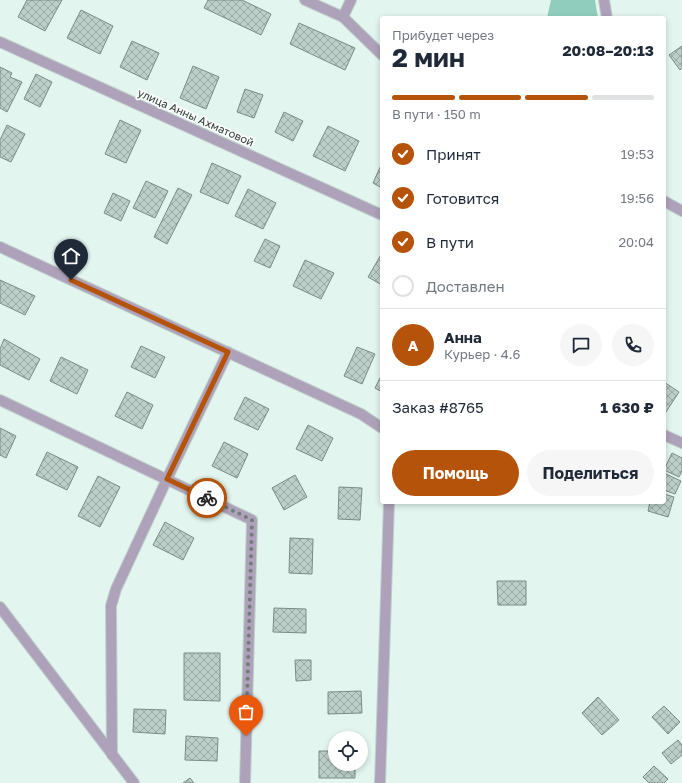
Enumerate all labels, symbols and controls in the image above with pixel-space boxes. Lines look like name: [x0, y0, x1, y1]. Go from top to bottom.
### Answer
text: Прибудет через: [392, 27, 494, 43]
text: 20:08–20:13: [562, 41, 654, 59]
text: 2 мин: [392, 42, 465, 73]
street label: улица Анны Ахматовой: [136, 86, 256, 148]
text: В пути · 150 m: [392, 106, 481, 122]
icon: check: [392, 143, 414, 165]
text: Принят: [426, 145, 481, 163]
text: 19:53: [621, 146, 654, 162]
icon: check: [392, 187, 414, 209]
text: Готовится: [426, 189, 499, 207]
text: 19:56: [621, 190, 654, 206]
icon: check: [392, 231, 414, 253]
text: В пути: [426, 233, 474, 251]
text: 20:04: [619, 234, 654, 250]
pin: [54, 239, 88, 280]
icon: home: [60, 245, 82, 267]
text: Доставлен: [426, 277, 505, 295]
button: chat: [560, 324, 602, 366]
button: phone: [612, 324, 654, 366]
text: Анна: [444, 328, 482, 346]
text: А: [408, 336, 418, 354]
text: Курьер · 4.6: [444, 346, 520, 362]
text: Заказ #8765: [392, 398, 484, 416]
text: 1 630 ₽: [600, 398, 654, 416]
button: Помощь: [392, 450, 519, 496]
button: Поделиться: [527, 450, 654, 496]
courier: [187, 478, 227, 518]
icon: bike: [196, 487, 218, 509]
pin: [229, 695, 263, 736]
icon: bag: [235, 701, 257, 723]
map controls: [328, 731, 368, 771]
button: locate: [328, 731, 368, 771]

